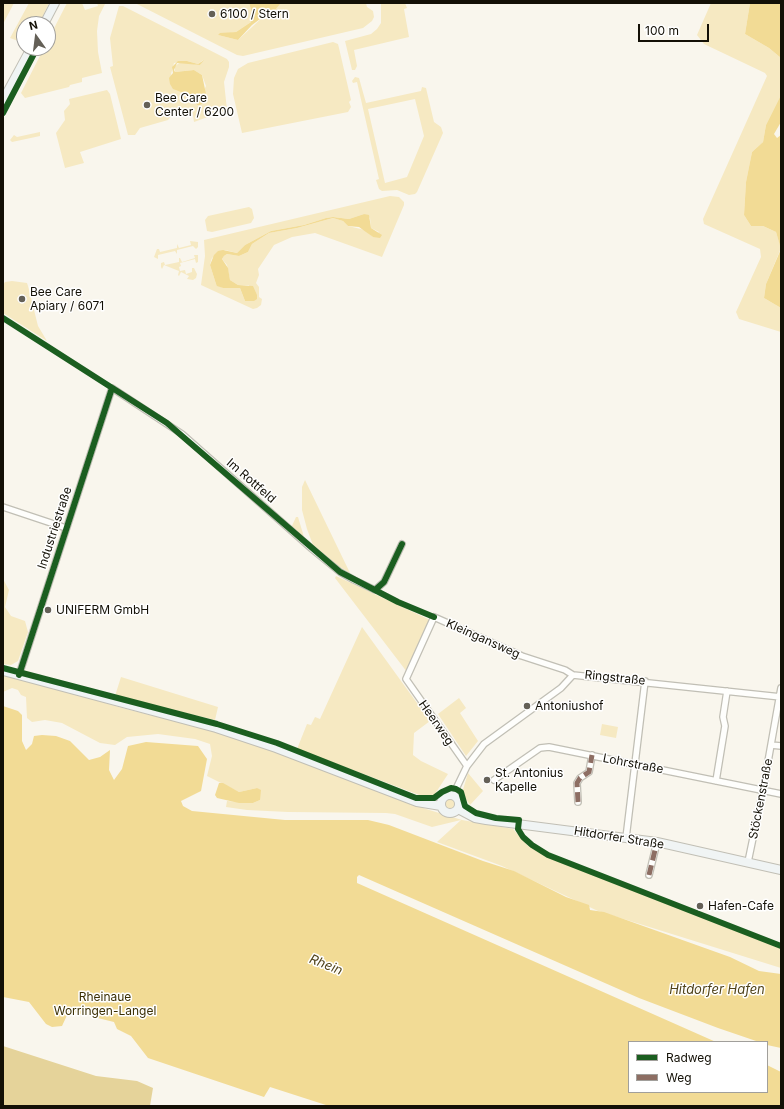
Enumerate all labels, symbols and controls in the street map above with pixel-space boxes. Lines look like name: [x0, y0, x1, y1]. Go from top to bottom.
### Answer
place label: 6100 / Stern: [220, 7, 289, 21]
marker: 6100 / Stern: [207, 9, 217, 19]
north arrow: [16, 16, 56, 56]
scale bar: [640, 16, 711, 42]
text: N: [28, 18, 39, 33]
text: 100 m: [645, 23, 679, 38]
place label: Bee Care Center / 6200: [155, 91, 234, 119]
marker: Bee Care Center / 6200: [142, 100, 152, 110]
place label: Bee Care Apiary / 6071: [30, 285, 104, 313]
marker: Bee Care Apiary / 6071: [17, 294, 27, 304]
street label: Im Rottfeld: [223, 456, 279, 506]
street label: Industriestraße: [35, 485, 75, 571]
place label: UNIFERM GmbH: [56, 603, 149, 617]
marker: UNIFERM GmbH: [43, 605, 53, 615]
street label: Kleingansweg: [444, 616, 522, 662]
street label: Ringstraße: [584, 668, 646, 688]
street label: Heerweg: [415, 698, 457, 748]
place label: Antoniushof: [535, 699, 604, 713]
marker: Antoniushof: [522, 701, 532, 711]
street label: Lohrstraße: [601, 751, 665, 777]
street label: Stöckenstraße: [746, 757, 776, 841]
place label: St. Antonius Kapelle: [495, 766, 563, 794]
marker: St. Antonius Kapelle: [482, 775, 492, 785]
street label: Hitdorfer Straße: [573, 824, 665, 852]
place label: Hafen-Cafe: [708, 899, 774, 913]
marker: Hafen-Cafe: [695, 901, 705, 911]
water label: Rhein: [307, 951, 345, 979]
water label: Hitdorfer Hafen: [669, 982, 765, 998]
park label: Rheinaue Worringen-Langel: [54, 990, 156, 1018]
legend: [628, 1041, 768, 1093]
text: Radweg: [666, 1050, 712, 1065]
text: Weg: [666, 1070, 692, 1085]

